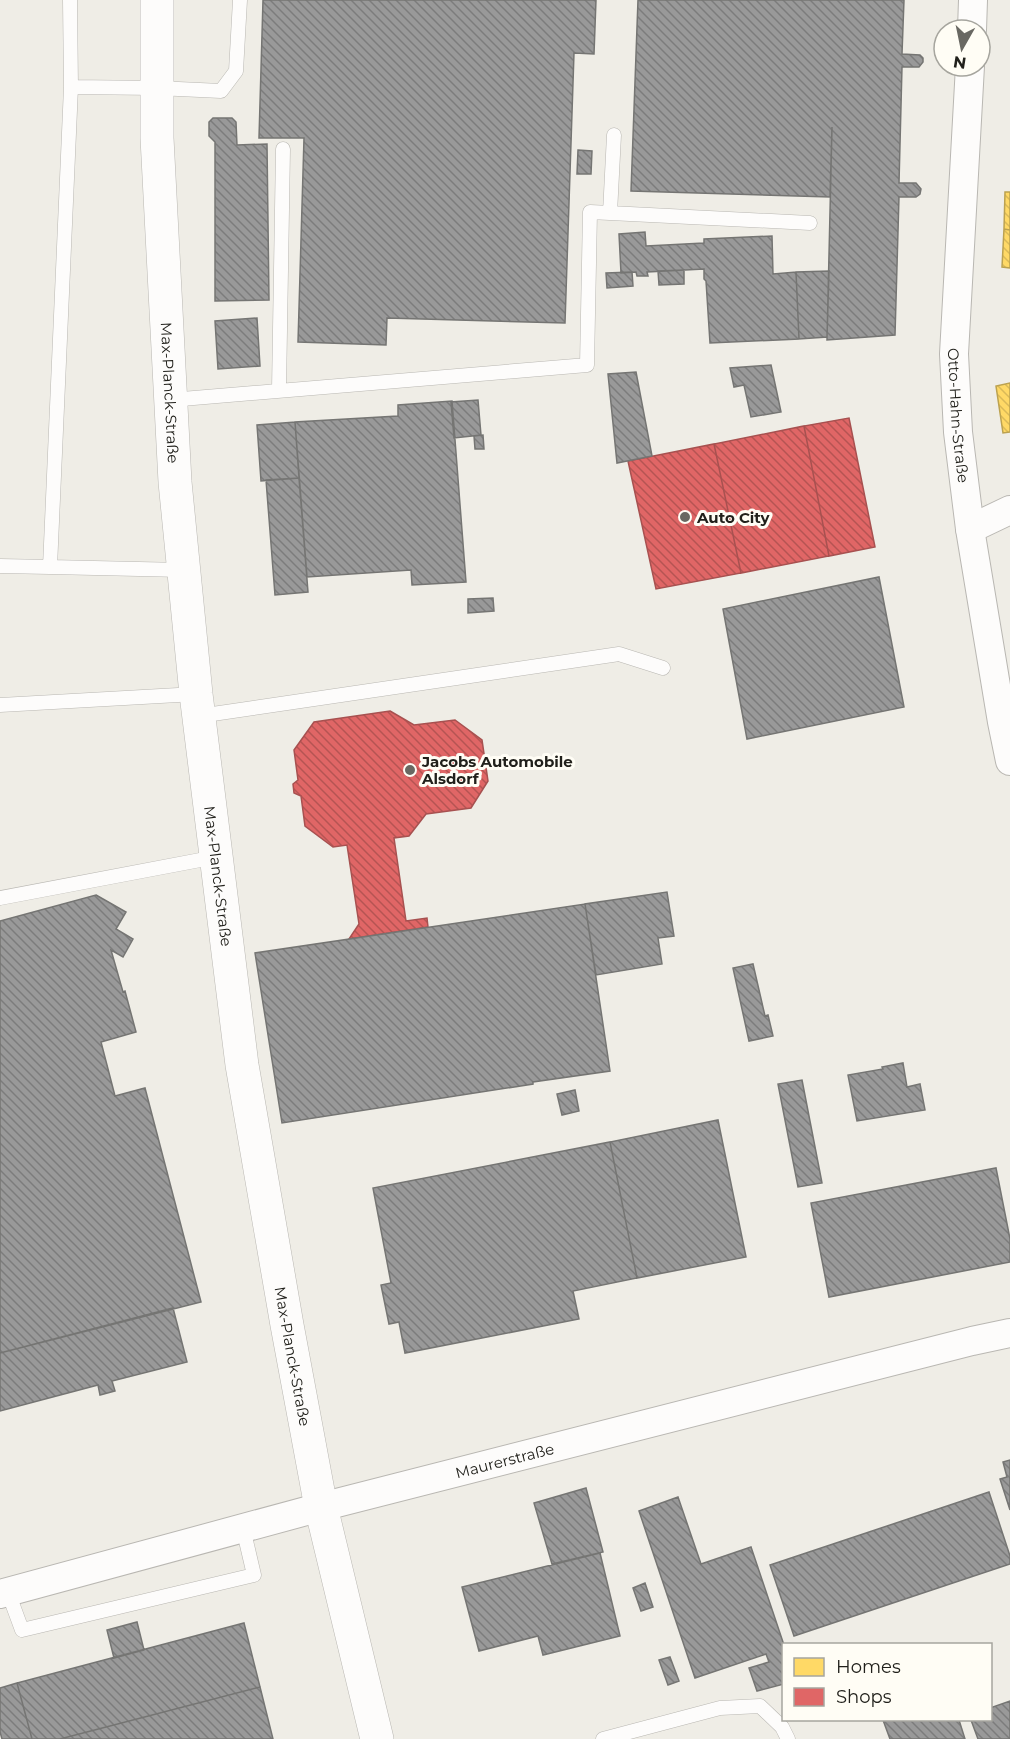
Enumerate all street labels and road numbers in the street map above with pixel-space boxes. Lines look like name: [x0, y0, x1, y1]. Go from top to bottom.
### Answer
street label: Max-Planck-Straße: [157, 321, 184, 464]
street label: Otto-Hahn-Straße: [944, 347, 974, 484]
street label: Max-Planck-Straße: [200, 805, 237, 948]
street label: Max-Planck-Straße: [271, 1285, 315, 1428]
street label: Maurerstraße: [453, 1439, 556, 1482]

